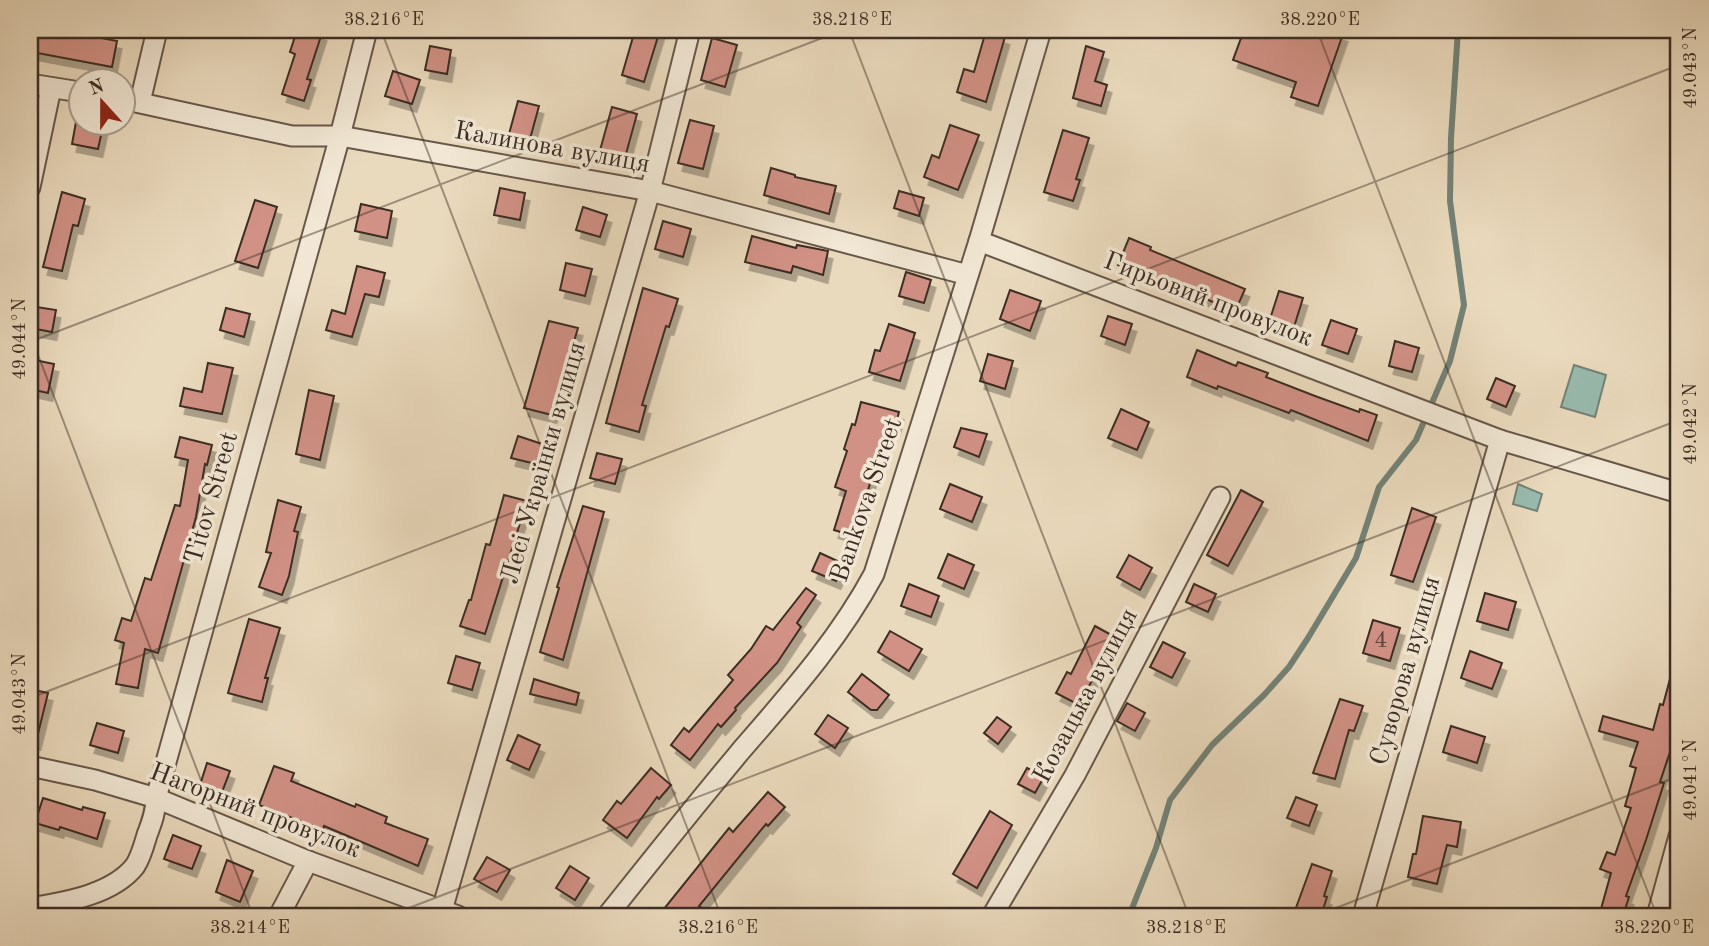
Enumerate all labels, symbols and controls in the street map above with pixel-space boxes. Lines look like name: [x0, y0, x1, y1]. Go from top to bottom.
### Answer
text: 38.216°E: [344, 11, 424, 29]
text: 38.218°E: [812, 11, 892, 29]
text: 38.220°E: [1280, 11, 1360, 29]
text: 49.043°N: [1682, 27, 1700, 109]
north arrow: [66, 66, 136, 136]
text: N: [87, 77, 107, 100]
street label: Калинова вулиця: [452, 118, 652, 178]
street label: Гирьовий провулок: [1100, 248, 1316, 352]
text: 49.044°N: [11, 298, 29, 380]
street label: Лесі Українки вулиця: [497, 339, 591, 587]
text: 49.042°N: [1682, 383, 1700, 465]
street label: Bankova Street: [827, 414, 907, 586]
street label: Titov Street: [181, 429, 243, 567]
street label: Суворова вулиця: [1367, 574, 1445, 768]
street label: Козацька вулиця: [1029, 604, 1143, 788]
house number: 4: [1374, 629, 1388, 652]
text: 49.043°N: [11, 653, 29, 735]
text: 49.041°N: [1682, 739, 1700, 821]
street label: Нагорний провулок: [146, 759, 364, 863]
text: 38.214°E: [210, 919, 290, 937]
text: 38.216°E: [678, 919, 758, 937]
text: 38.218°E: [1146, 919, 1226, 937]
text: 38.220°E: [1614, 919, 1694, 937]

